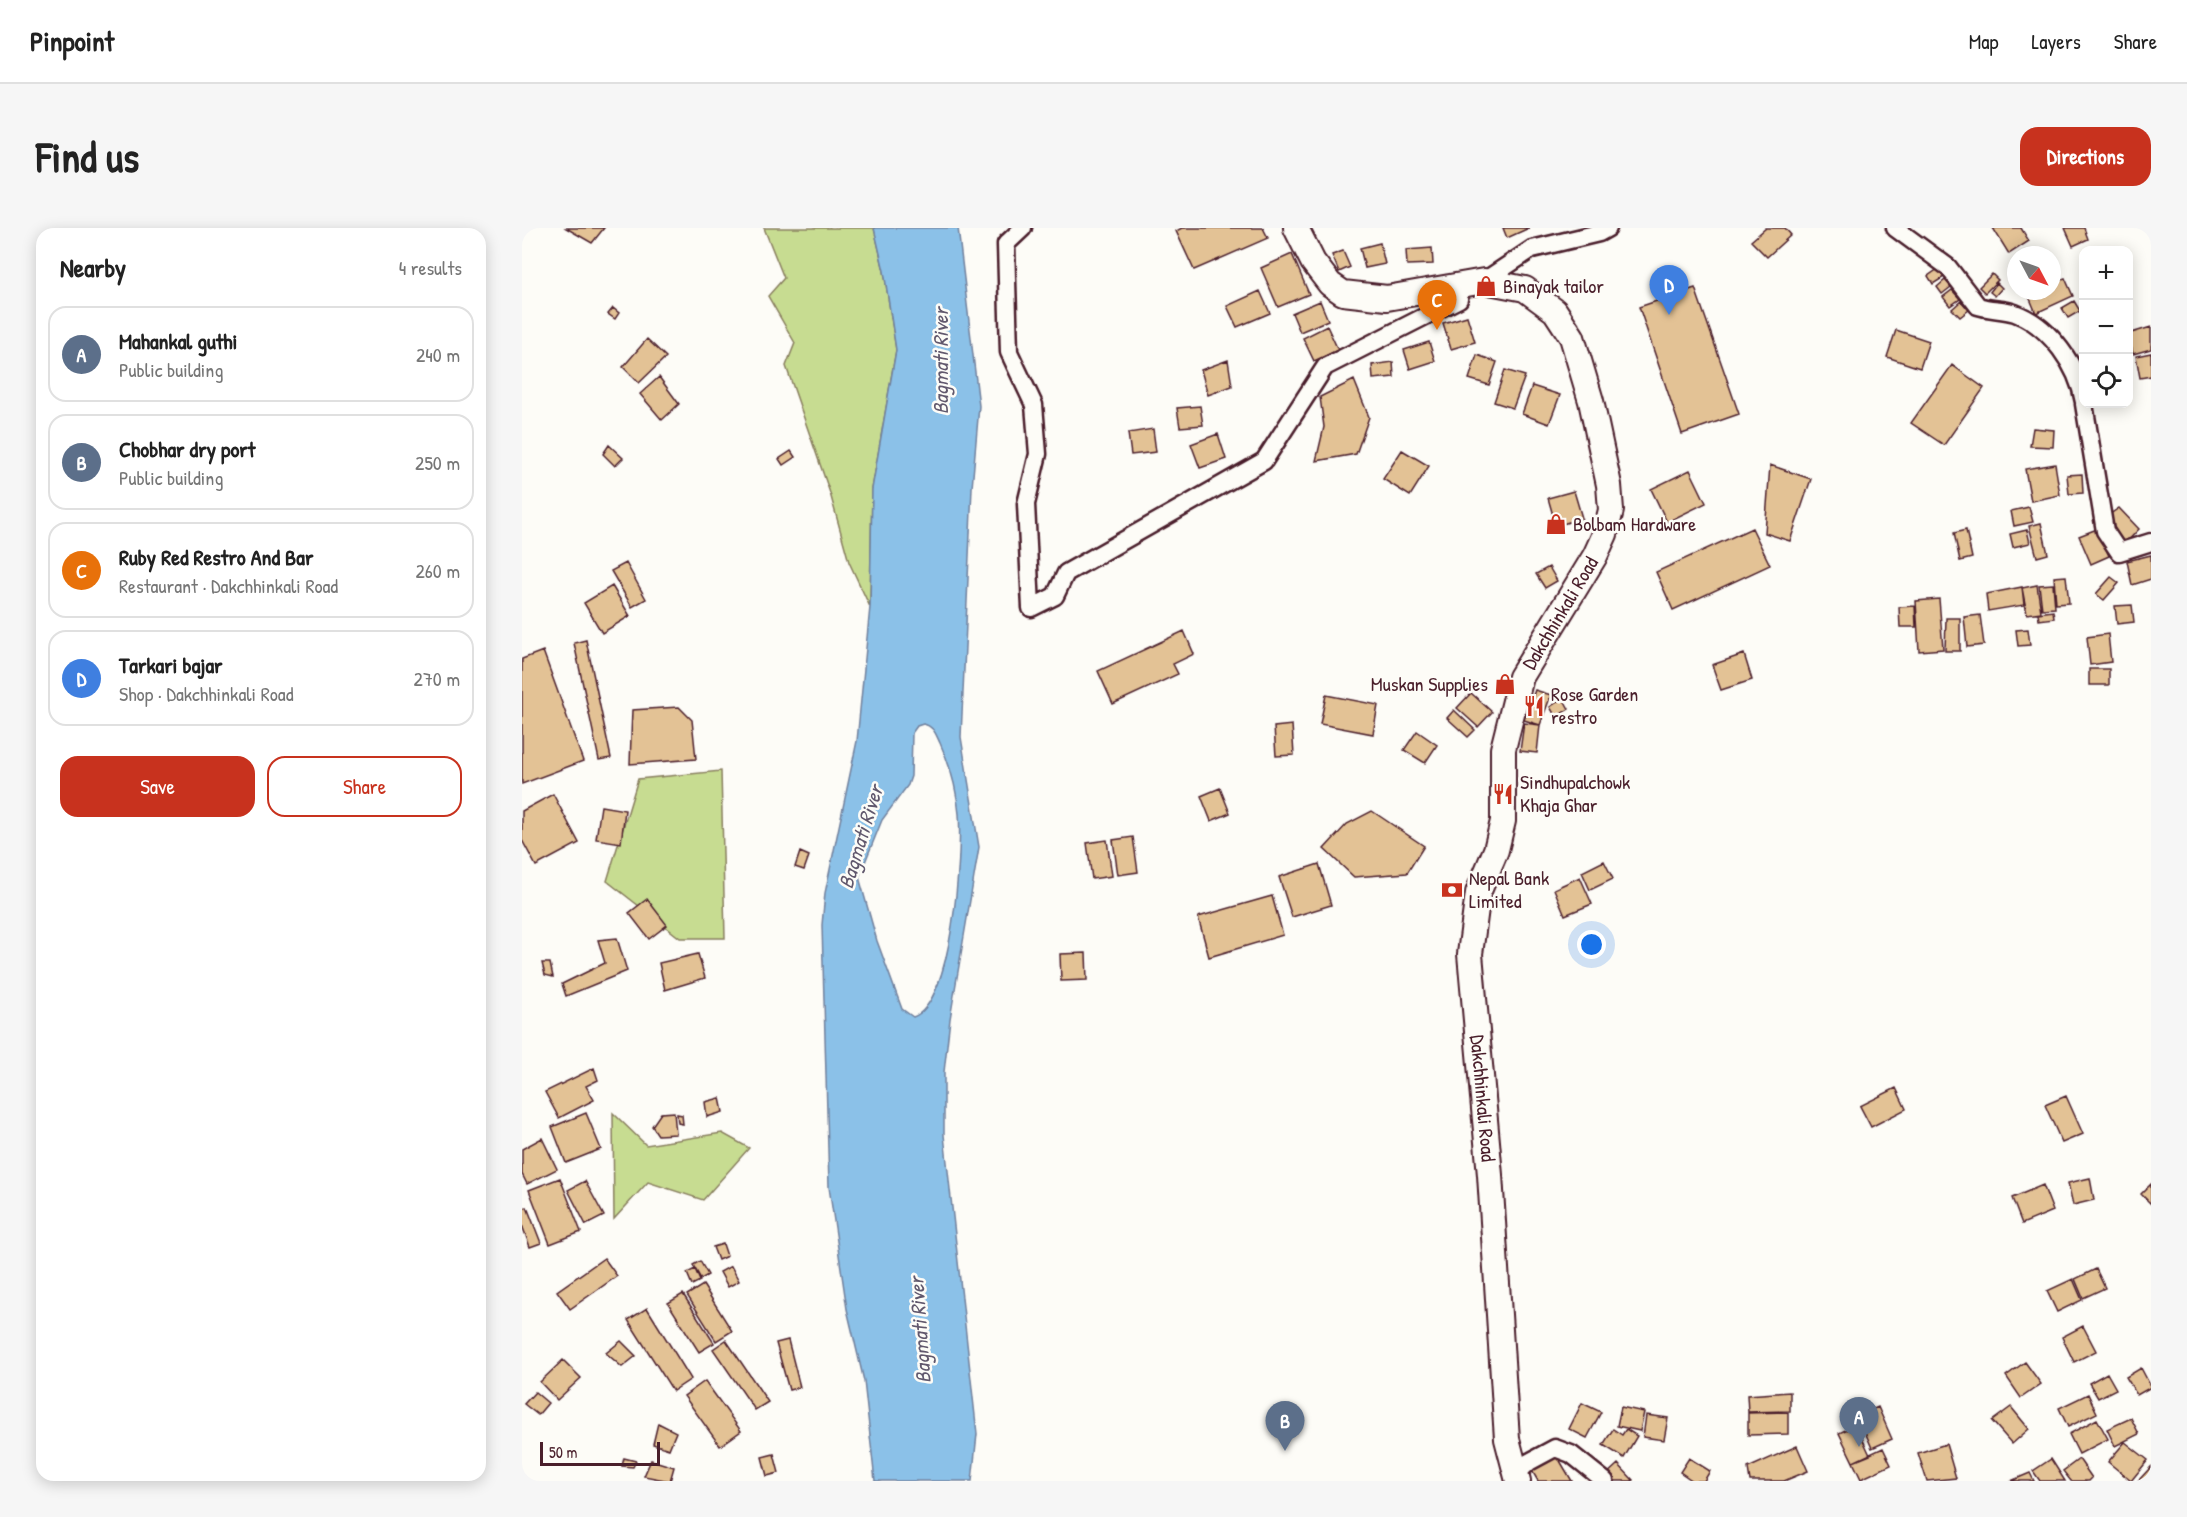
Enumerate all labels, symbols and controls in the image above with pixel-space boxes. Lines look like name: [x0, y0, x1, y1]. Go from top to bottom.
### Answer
text: Pinpoint: [30, 22, 114, 60]
text: Map: [1969, 27, 1998, 56]
text: Layers: [2031, 27, 2081, 56]
text: Share: [2114, 27, 2157, 56]
button: Directions: [2020, 127, 2151, 186]
text: Find us: [36, 128, 139, 185]
north arrow: [2007, 246, 2061, 300]
map controls: [2079, 246, 2133, 408]
button: +: [2079, 246, 2133, 300]
text: Nearby: [60, 250, 126, 285]
text: 4 results: [399, 254, 462, 281]
pin: D: [1650, 266, 1688, 315]
place label: Binayak tailor: [1503, 272, 1604, 299]
shop icon: Binayak tailor: [1474, 274, 1498, 298]
pin: C: [1418, 280, 1456, 330]
button: −: [2079, 300, 2133, 354]
water label: Bagmati River: [926, 305, 955, 414]
text: Mahankal guthi: [119, 326, 238, 356]
text: A: [77, 341, 86, 368]
text: 240 m: [416, 341, 460, 368]
button: locate: [2079, 354, 2133, 408]
text: Public building: [119, 356, 223, 383]
text: Chobhar dry port: [119, 434, 255, 464]
text: B: [76, 449, 87, 476]
text: 250 m: [415, 449, 460, 476]
text: Public building: [119, 464, 223, 491]
place label: Bolbam Hardware: [1573, 510, 1696, 537]
shop icon: Bolbam Hardware: [1544, 512, 1568, 536]
text: Ruby Red Restro And Bar: [119, 542, 313, 572]
street label: Dakchhinkali Road: [1515, 551, 1604, 674]
text: C: [76, 557, 87, 584]
text: 260 m: [416, 557, 460, 584]
text: Restaurant · Dakchhinkali Road: [119, 572, 338, 599]
text: Tarkari bajar: [119, 650, 223, 680]
text: D: [77, 665, 86, 692]
text: 270 m: [414, 665, 460, 692]
place label: Muskan Supplies: [1371, 670, 1488, 697]
shop icon: Muskan Supplies: [1493, 672, 1517, 696]
text: Shop · Dakchhinkali Road: [119, 680, 293, 707]
place label: Rose Garden restro: [1551, 680, 1638, 730]
restaurant icon: Rose Garden restro: [1522, 694, 1546, 718]
button: Save: [60, 756, 255, 817]
button: Share: [267, 756, 462, 817]
place label: Sindhupalchowk Khaja Ghar: [1520, 768, 1630, 818]
water label: Bagmati River: [831, 779, 891, 892]
restaurant icon: Sindhupalchowk Khaja Ghar: [1491, 782, 1515, 806]
place label: Nepal Bank Limited: [1469, 864, 1549, 914]
bank icon: Nepal Bank Limited: [1440, 878, 1464, 902]
your location: [1577, 930, 1606, 959]
street label: Dakchhinkali Road: [1464, 1034, 1503, 1163]
water label: Bagmati River: [901, 1273, 938, 1384]
pin: A: [1840, 1398, 1878, 1447]
pin: B: [1266, 1402, 1305, 1451]
scale bar: [540, 1439, 660, 1466]
text: 50 m: [549, 1441, 578, 1463]

